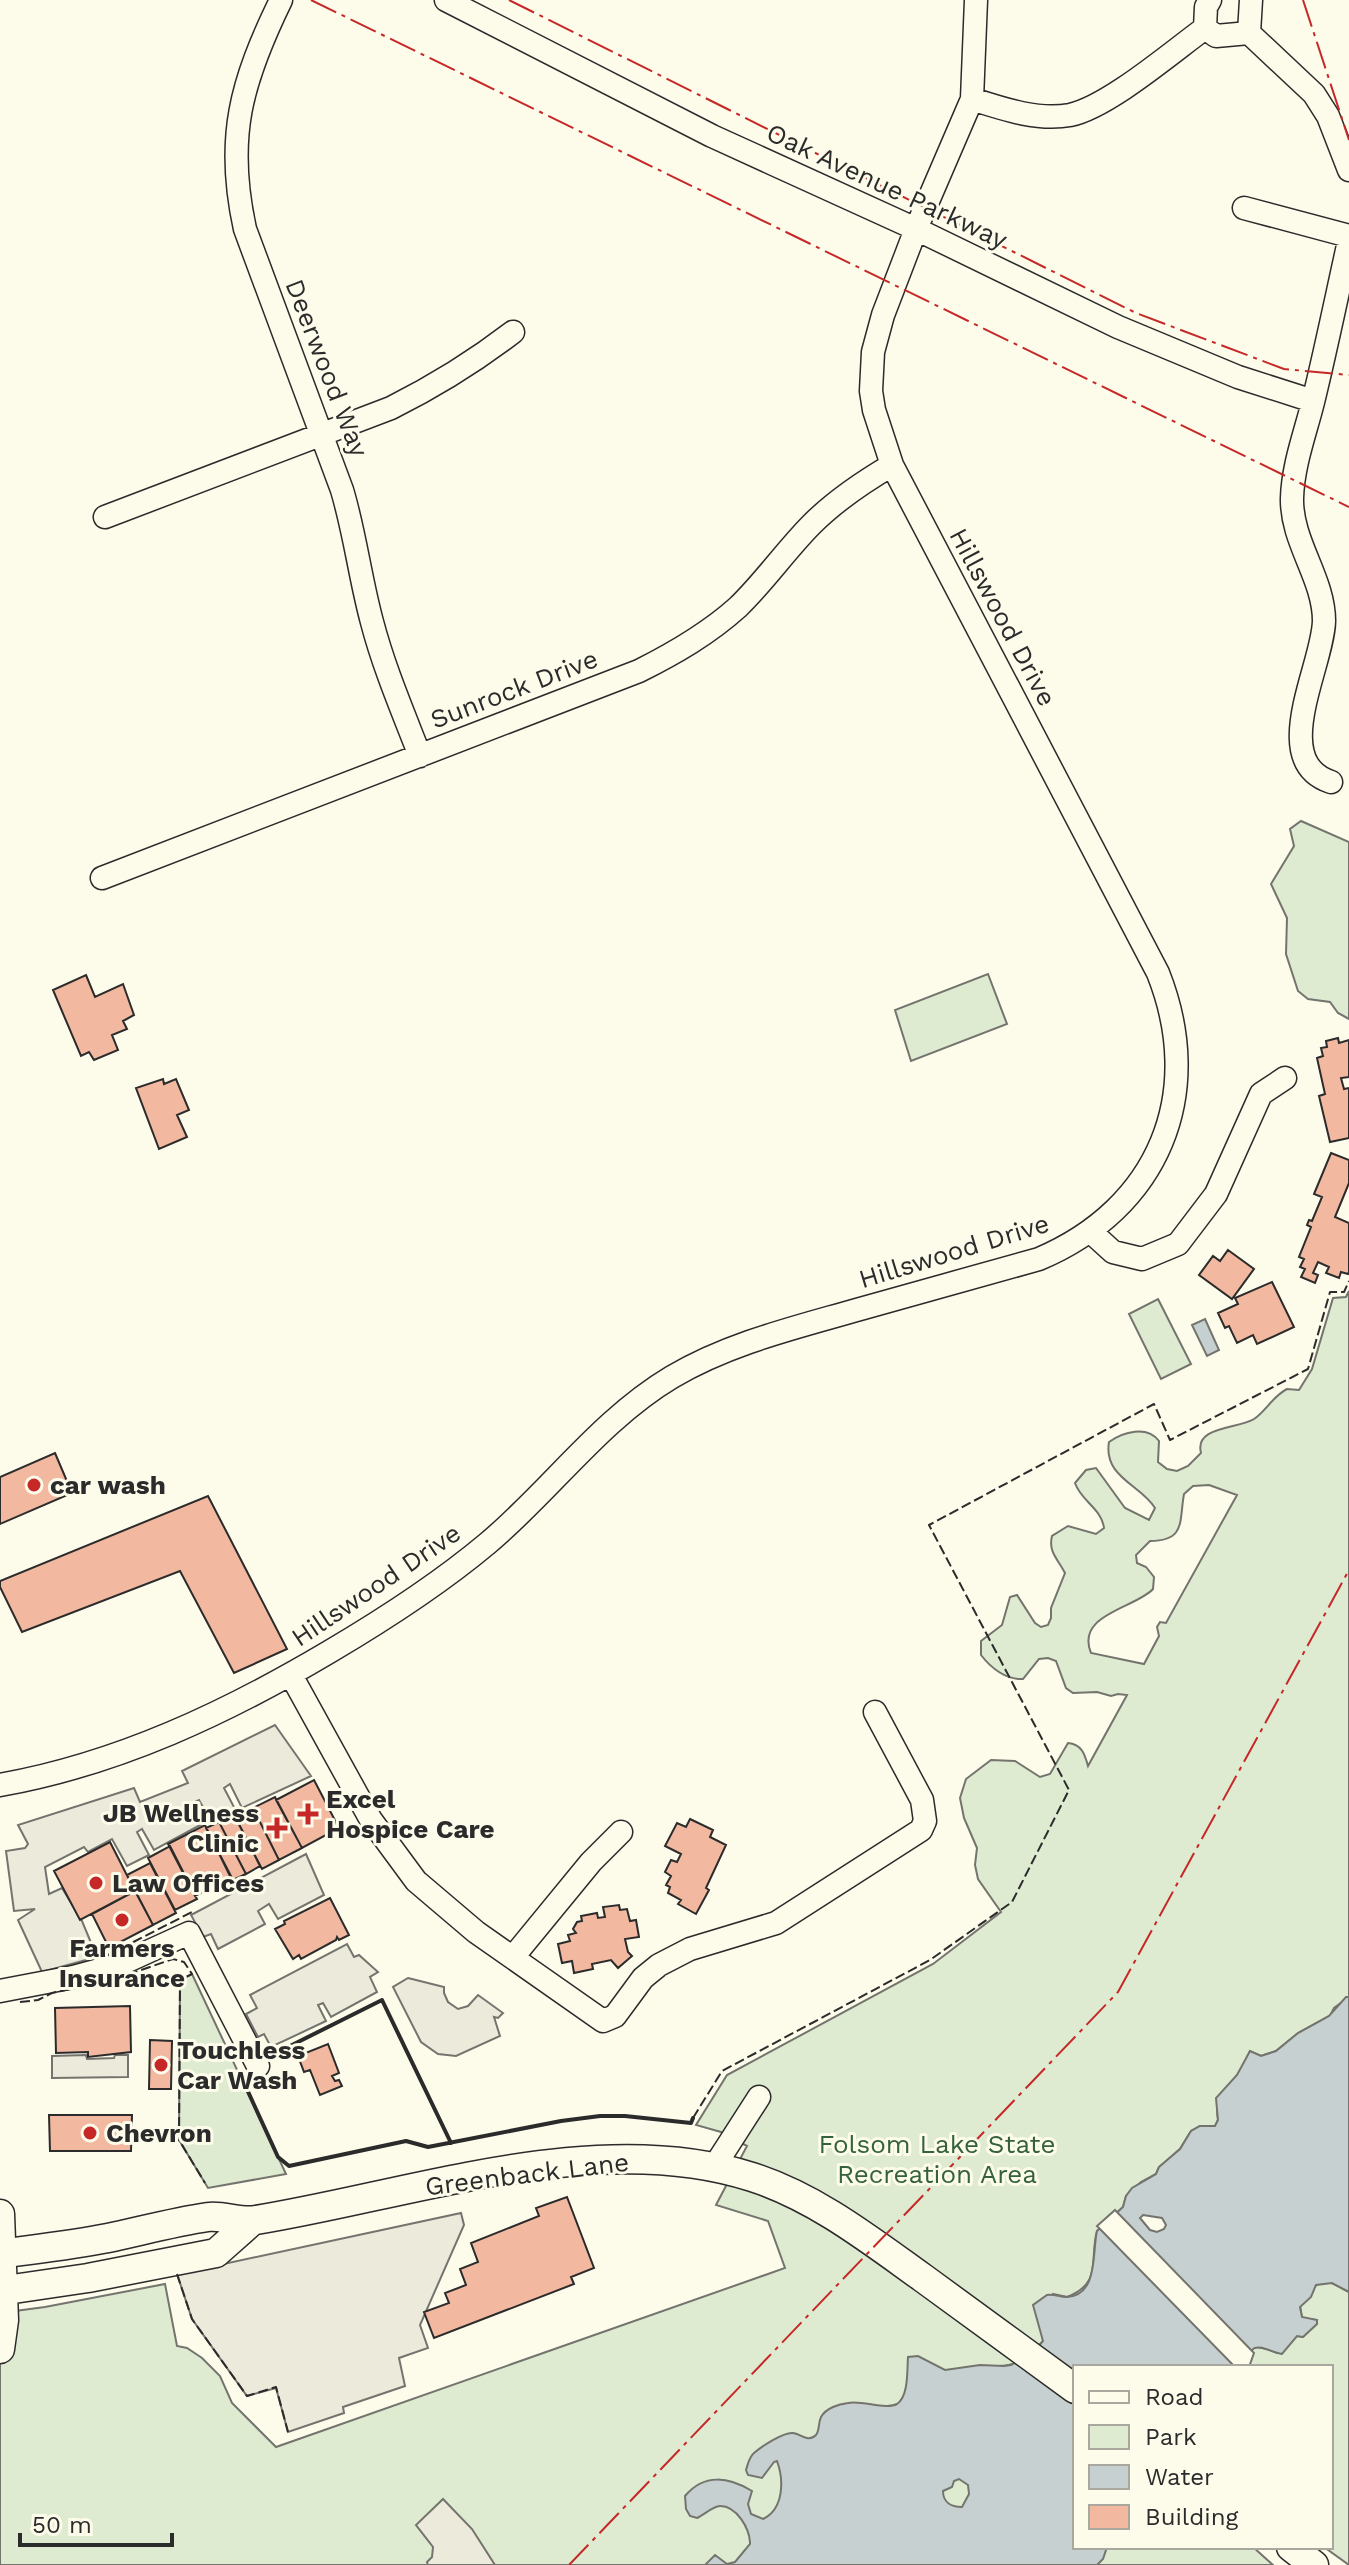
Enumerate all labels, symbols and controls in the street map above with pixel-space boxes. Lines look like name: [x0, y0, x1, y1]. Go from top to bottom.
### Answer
street label: Oak Avenue Parkway: [762, 117, 1012, 255]
street label: Deerwood Way: [279, 275, 375, 462]
street label: Hillswood Drive: [943, 523, 1063, 711]
street label: Sunrock Drive: [426, 643, 602, 735]
street label: Hillswood Drive: [855, 1208, 1053, 1294]
place label: car wash: [50, 1470, 166, 1500]
marker: car wash: [25, 1476, 43, 1494]
street label: Hillswood Drive: [286, 1517, 466, 1653]
place label: Excel Hospice Care: [326, 1784, 495, 1844]
place label: JB Wellness Clinic: [103, 1798, 259, 1858]
marker: Excel Hospice Care: [297, 1803, 319, 1825]
marker: JB Wellness Clinic: [266, 1817, 288, 1839]
place label: Law Offices: [112, 1868, 264, 1898]
marker: Law Offices: [87, 1874, 105, 1892]
marker: Farmers Insurance: [113, 1911, 131, 1929]
place label: Farmers Insurance: [59, 1933, 185, 1993]
place label: Touchless Car Wash: [177, 2035, 306, 2095]
marker: Touchless Car Wash: [152, 2056, 170, 2074]
place label: Chevron: [106, 2118, 212, 2148]
marker: Chevron: [81, 2124, 99, 2142]
park label: Folsom Lake State Recreation Area: [819, 2129, 1056, 2189]
street label: Greenback Lane: [423, 2147, 631, 2201]
legend: [1073, 2365, 1333, 2549]
text: Road: [1145, 2383, 1204, 2411]
text: Park: [1145, 2423, 1197, 2451]
text: Water: [1145, 2463, 1214, 2491]
scale bar: [20, 2497, 172, 2547]
text: Building: [1145, 2503, 1238, 2531]
text: 50 m: [32, 2511, 92, 2539]

